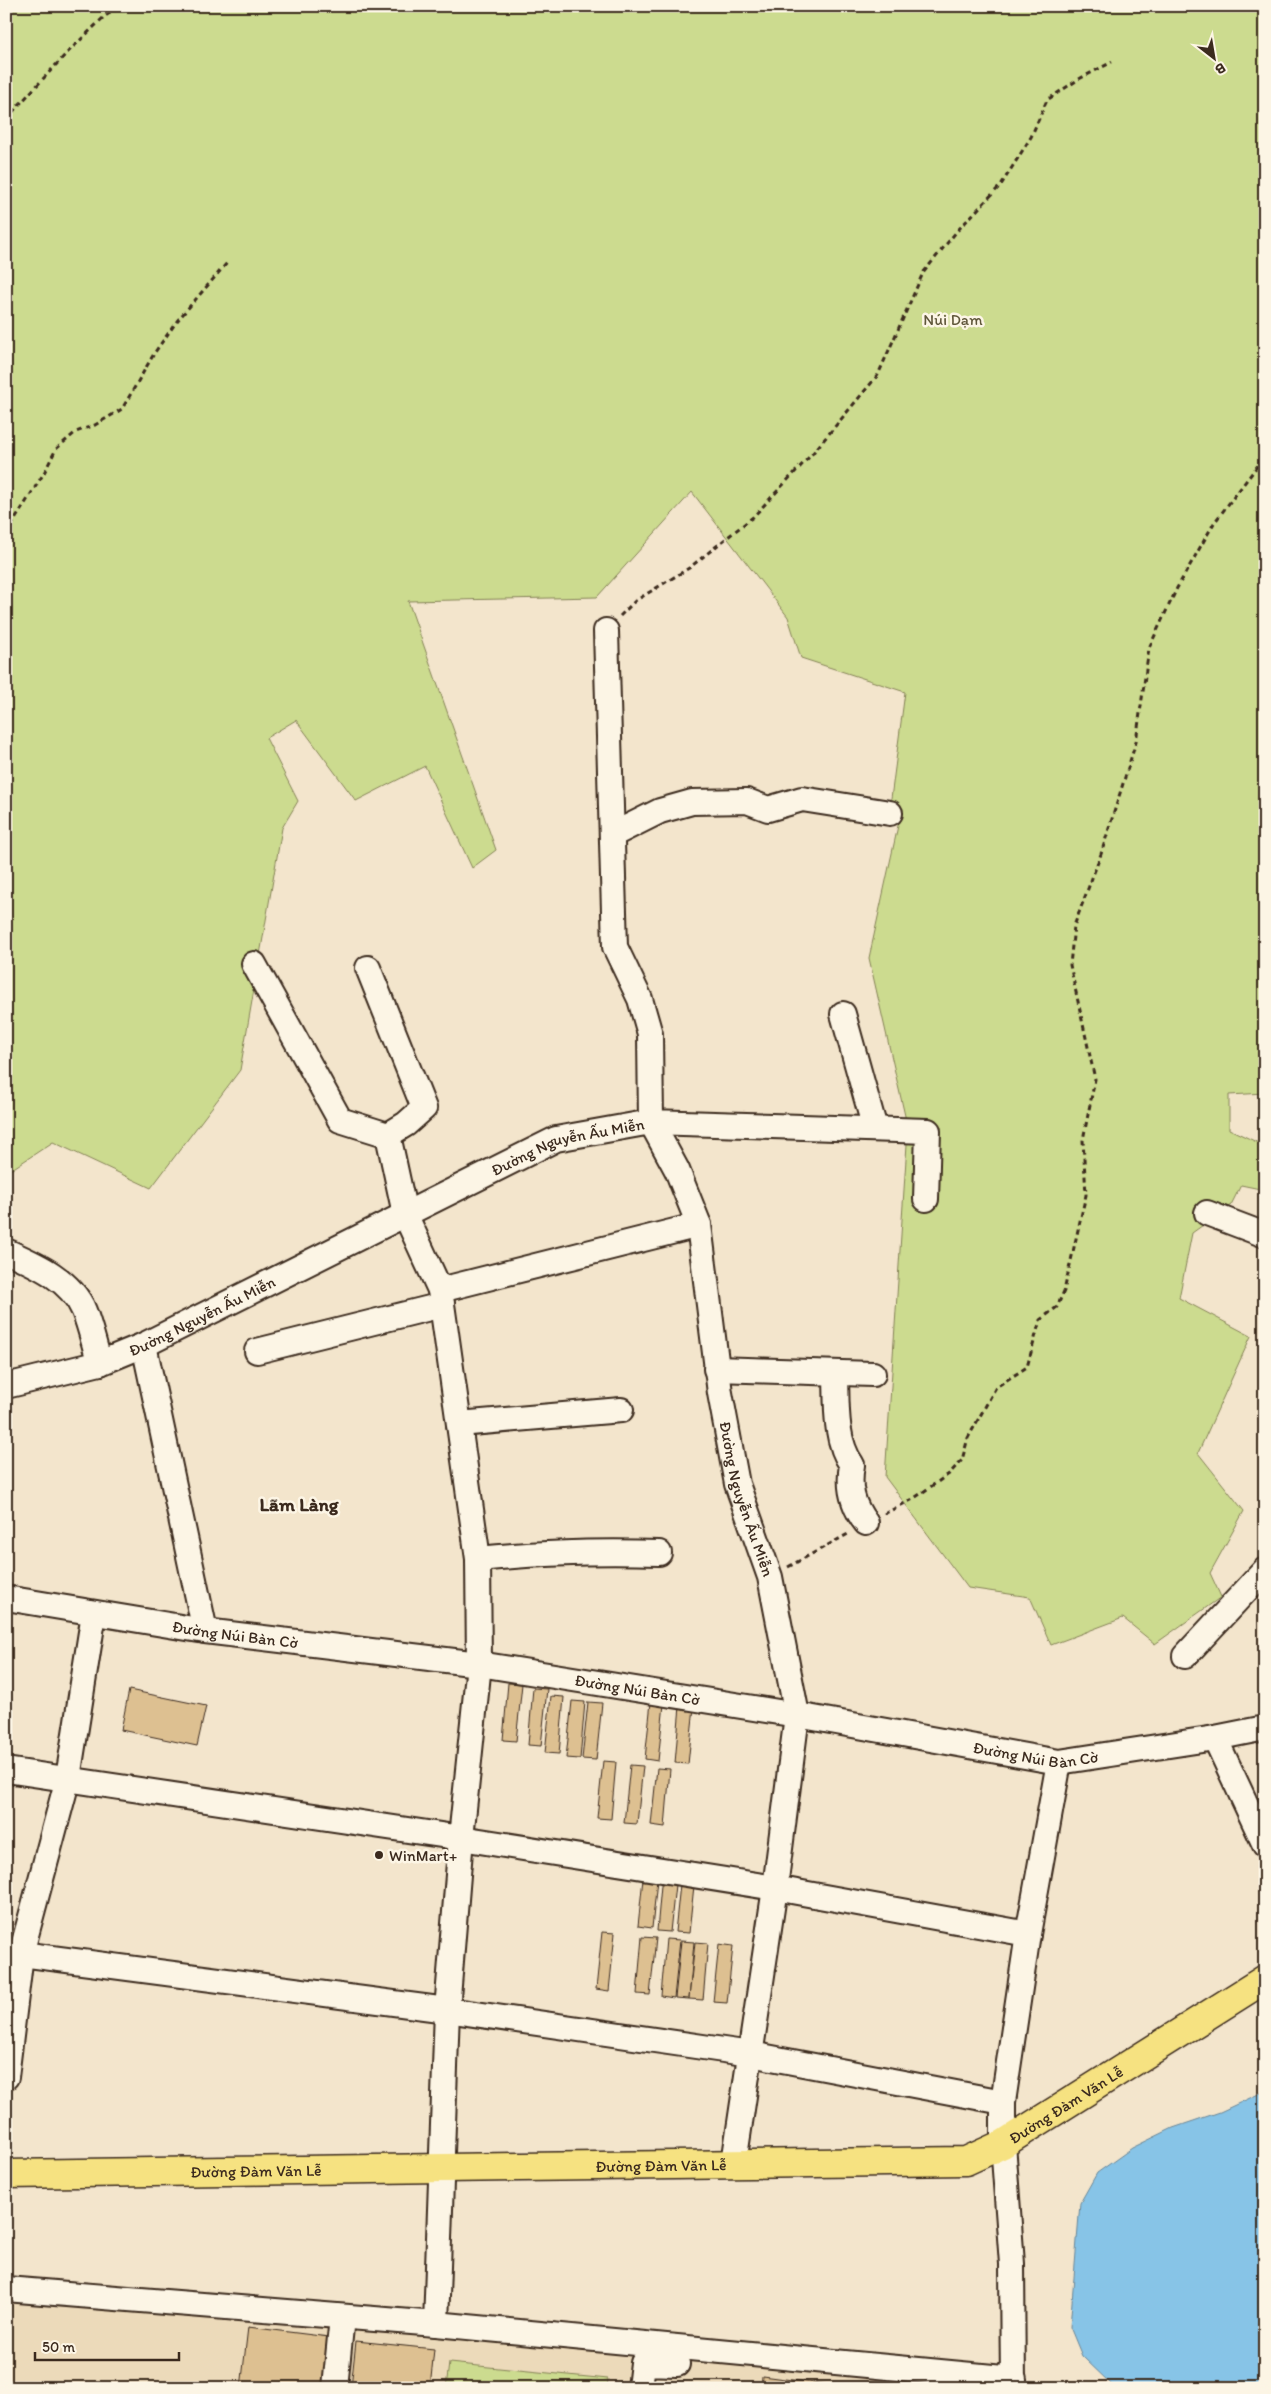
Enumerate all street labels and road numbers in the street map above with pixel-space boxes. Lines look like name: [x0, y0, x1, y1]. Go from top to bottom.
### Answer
street label: Đường Nguyễn Ấu Miễn: [488, 1114, 646, 1180]
street label: Đường Nguyễn Ấu Miễn: [126, 1272, 278, 1360]
street label: Đường Nguyễn Ấu Miễn: [715, 1420, 778, 1579]
street label: Đường Núi Bàn Cờ: [171, 1617, 300, 1652]
street label: Đường Núi Bàn Cờ: [573, 1670, 702, 1709]
street label: Đường Núi Bàn Cờ: [971, 1738, 1100, 1772]
street label: Đường Đàm Văn Lễ: [1005, 2062, 1127, 2148]
street label: Đường Đàm Văn Lễ: [595, 2155, 727, 2176]
street label: Đường Đàm Văn Lễ: [190, 2161, 322, 2182]

